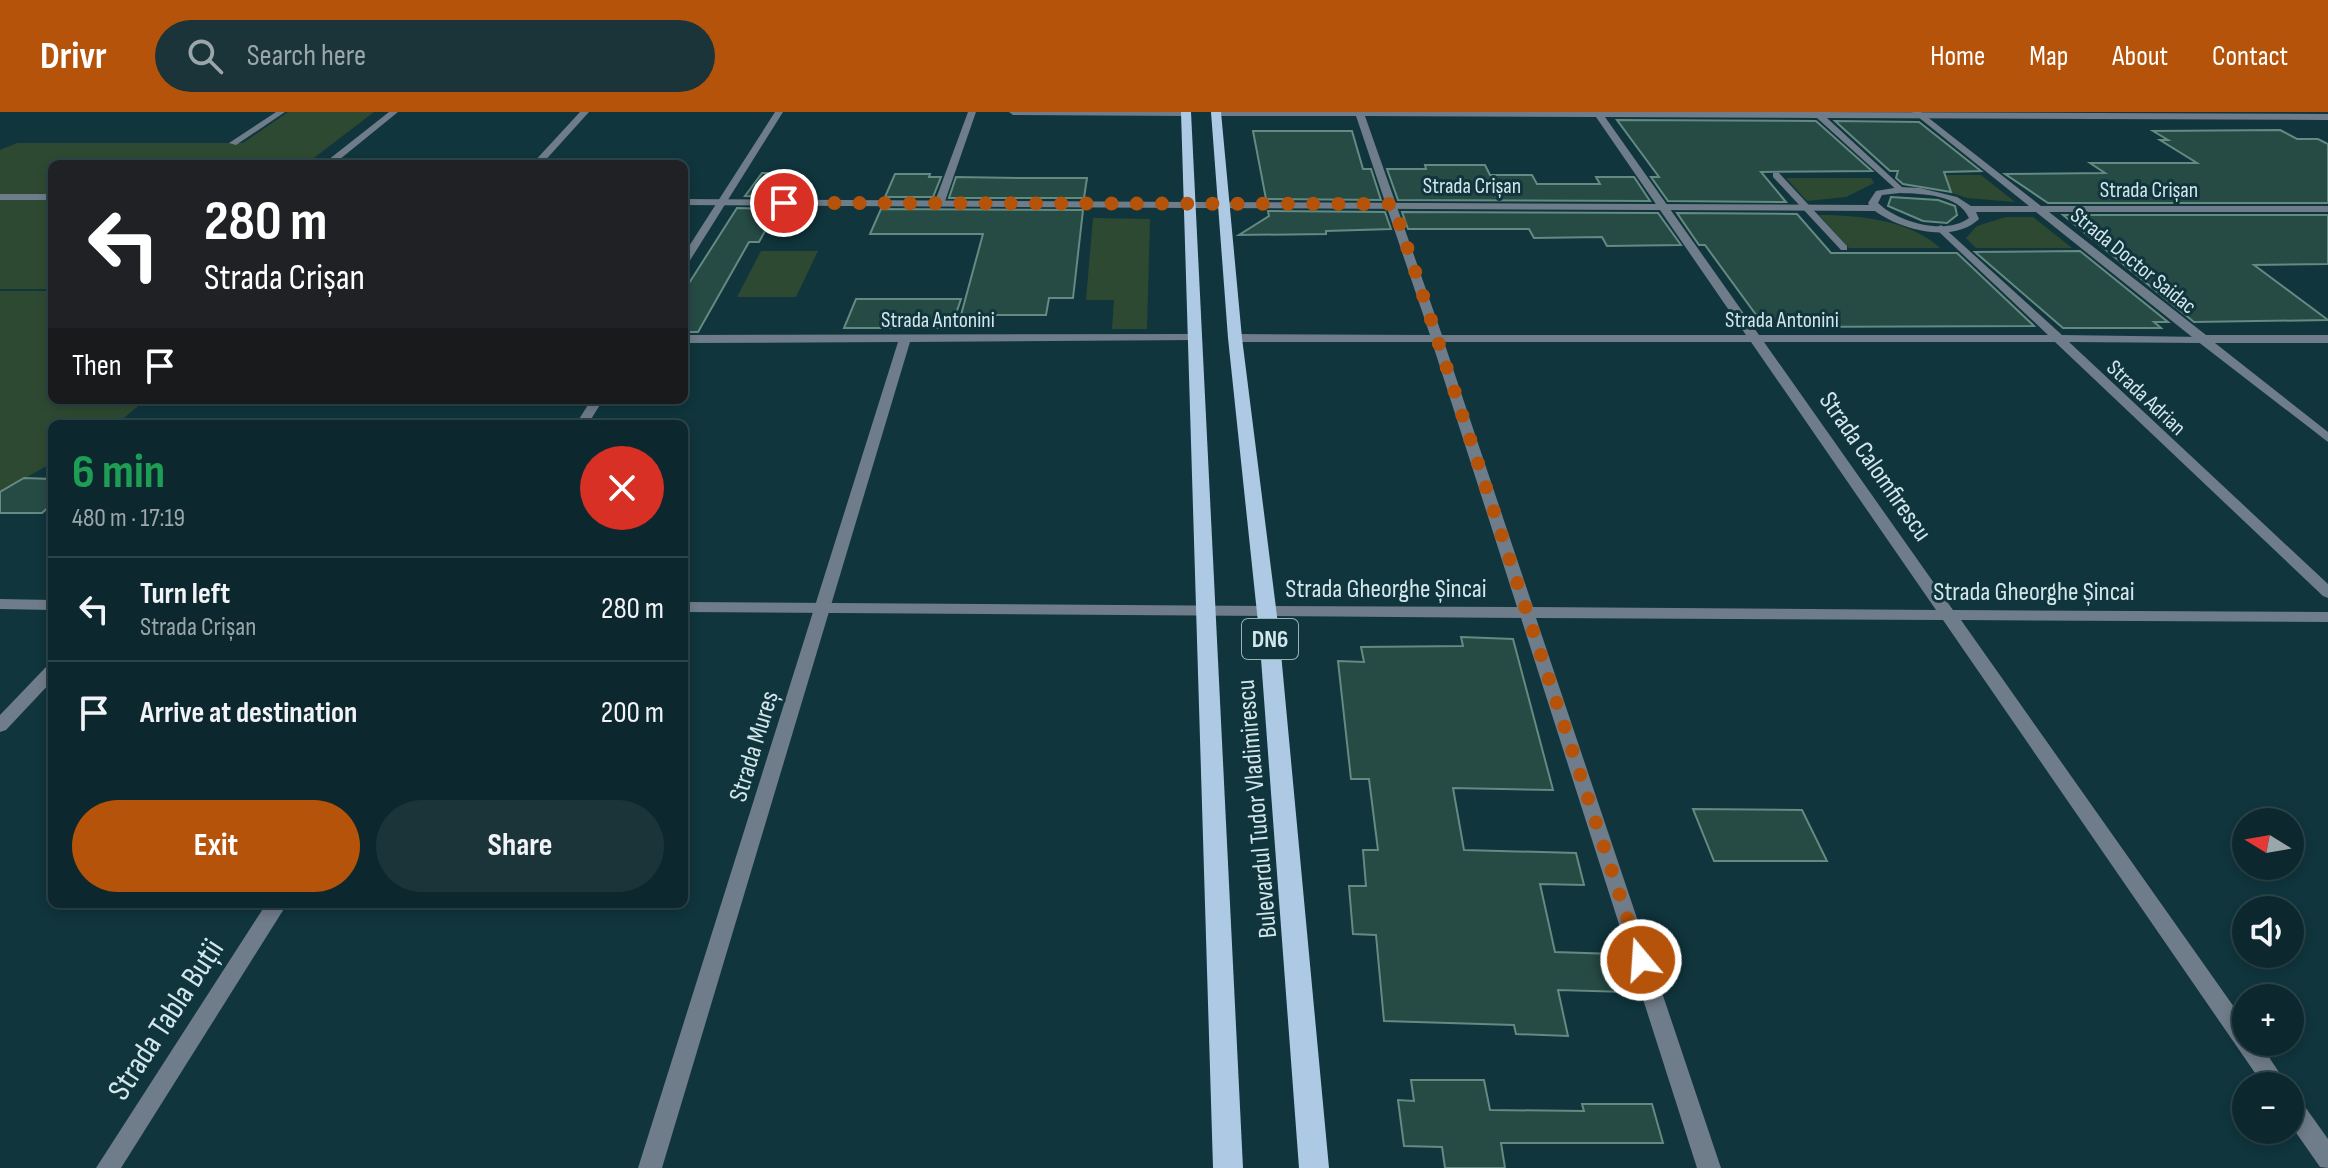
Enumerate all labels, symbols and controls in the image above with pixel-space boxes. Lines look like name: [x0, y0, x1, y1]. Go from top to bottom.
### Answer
search box: [155, 20, 715, 92]
text: Drivr: [40, 34, 107, 79]
icon: search: [183, 34, 227, 78]
text: Search here: [247, 38, 366, 74]
text: Home: [1930, 40, 1985, 73]
text: Map: [2029, 40, 2068, 73]
text: About: [2112, 40, 2168, 73]
text: Contact: [2212, 40, 2288, 73]
pin: [750, 169, 818, 237]
street label: Strada Crișan: [1423, 173, 1521, 200]
street label: Strada Crișan: [2100, 177, 2198, 204]
icon: arrive: [762, 181, 806, 225]
text: 280 m: [204, 189, 327, 256]
icon: left: [72, 192, 176, 296]
street label: Strada Doctor Saidac: [2065, 202, 2201, 320]
text: Strada Crișan: [204, 257, 365, 300]
street label: Strada Antonini: [881, 307, 995, 334]
street label: Strada Antonini: [1725, 307, 1839, 334]
icon: arrive: [138, 344, 182, 388]
text: Then: [72, 348, 122, 384]
street label: Strada Adrian: [2101, 355, 2191, 441]
street label: Strada Calomfirescu: [1812, 386, 1938, 547]
text: 6 min: [72, 444, 165, 501]
button: close: [580, 446, 664, 530]
text: 480 m · 17:19: [72, 503, 185, 534]
street label: Strada Gheorghe Șincai: [1285, 574, 1487, 605]
text: Turn left: [140, 576, 230, 612]
street label: Strada Gheorghe Șincai: [1933, 577, 2135, 608]
icon: left: [72, 587, 116, 631]
text: 280 m: [601, 591, 664, 627]
text: Strada Crișan: [140, 612, 256, 643]
road number: DN6: [1242, 619, 1298, 659]
street label: Bulevardul Tudor Vladimirescu: [1231, 678, 1284, 940]
street label: Strada Mureș: [723, 687, 786, 806]
icon: arrive: [72, 691, 116, 735]
text: Arrive at destination: [140, 695, 357, 731]
text: 200 m: [601, 695, 664, 731]
button: Exit: [72, 800, 360, 892]
button: Share: [376, 800, 664, 892]
north arrow: [2232, 808, 2304, 880]
map controls: [2232, 808, 2304, 1144]
button: sound: [2232, 896, 2304, 968]
position arrow: [1599, 918, 1683, 1002]
street label: Strada Tabla Buții: [100, 932, 233, 1108]
button: +: [2232, 984, 2304, 1056]
button: −: [2232, 1072, 2304, 1144]

